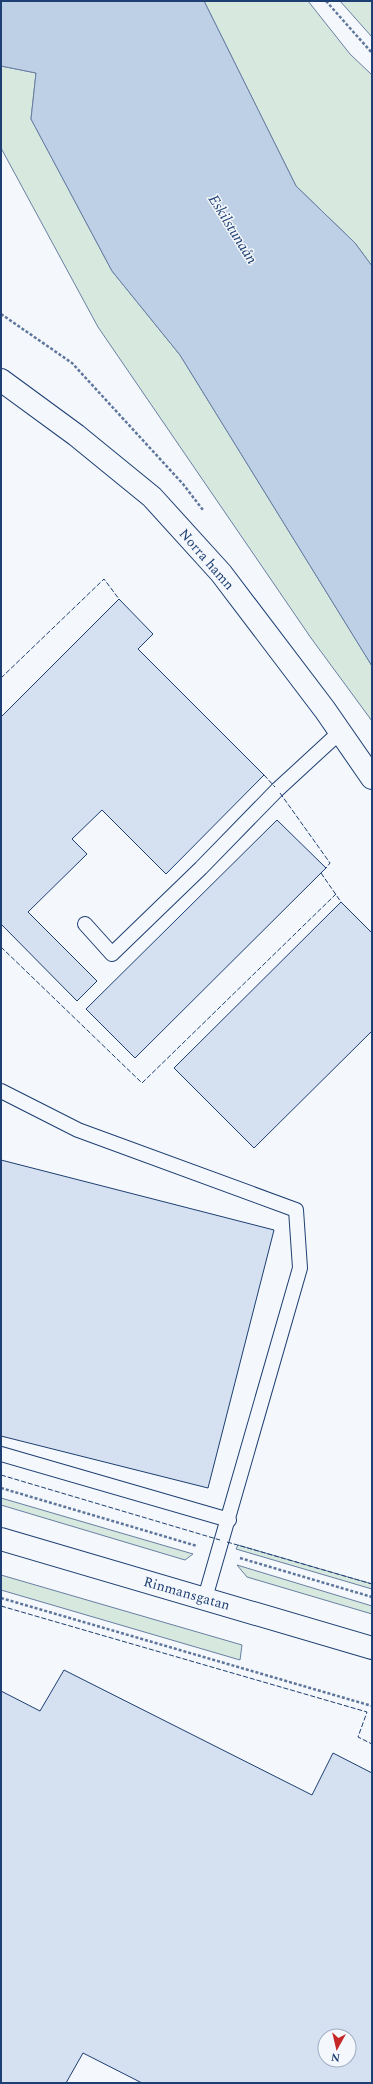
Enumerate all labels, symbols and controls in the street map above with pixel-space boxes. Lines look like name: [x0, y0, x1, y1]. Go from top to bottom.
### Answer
water label: Eskilstunaån: [202, 190, 263, 269]
street label: Norra hamn: [174, 524, 239, 595]
street label: Rinmansgatan: [141, 1571, 233, 1616]
north arrow: [317, 2028, 357, 2068]
text: N: [330, 2048, 341, 2066]

